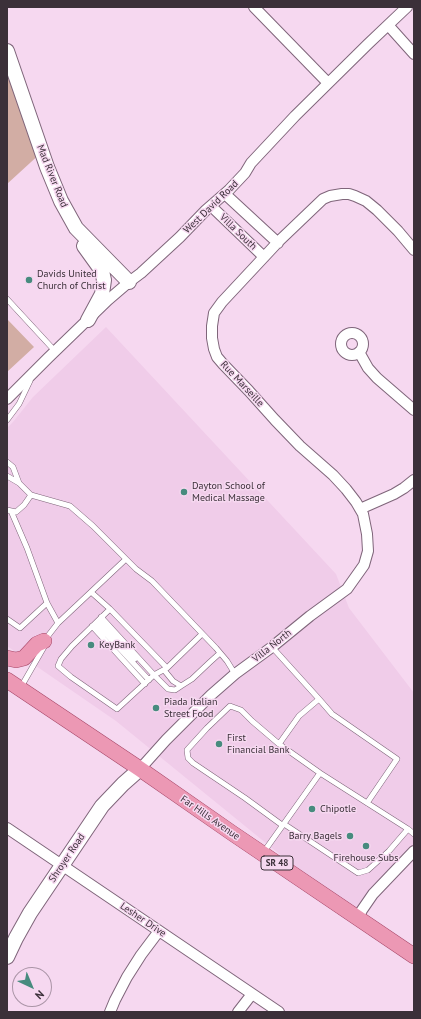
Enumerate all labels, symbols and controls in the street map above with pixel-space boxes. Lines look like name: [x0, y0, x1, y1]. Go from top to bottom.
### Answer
street label: Mad River Road: [34, 143, 70, 209]
street label: West David Road: [181, 178, 241, 236]
street label: Villa South: [217, 211, 259, 253]
place label: Davids United Church of Christ: [37, 268, 106, 292]
marker: Davids United Church of Christ: [24, 275, 34, 285]
street label: Rue Marseille: [218, 359, 266, 409]
place label: Dayton School of Medical Massage: [192, 480, 265, 504]
marker: Dayton School of Medical Massage: [179, 487, 189, 497]
street label: Villa North: [250, 627, 294, 665]
place label: KeyBank: [99, 639, 135, 651]
marker: KeyBank: [86, 640, 96, 650]
place label: Piada Italian Street Food: [164, 696, 218, 720]
marker: Piada Italian Street Food: [151, 703, 161, 713]
place label: First Financial Bank: [227, 732, 290, 756]
marker: First Financial Bank: [214, 739, 224, 749]
street label: Far Hills Avenue: [178, 793, 242, 843]
place label: Chipotle: [320, 803, 356, 815]
marker: Chipotle: [307, 804, 317, 814]
place label: Barry Bagels: [289, 830, 342, 842]
street label: Shroyer Road: [46, 831, 88, 885]
marker: Barry Bagels: [345, 831, 355, 841]
marker: Firehouse Subs: [361, 841, 371, 851]
place label: Firehouse Subs: [334, 852, 398, 864]
road number: SR 48: [261, 856, 293, 870]
street label: Lesher Drive: [118, 900, 168, 940]
north arrow: [12, 967, 52, 1007]
text: N: [32, 987, 47, 1002]

